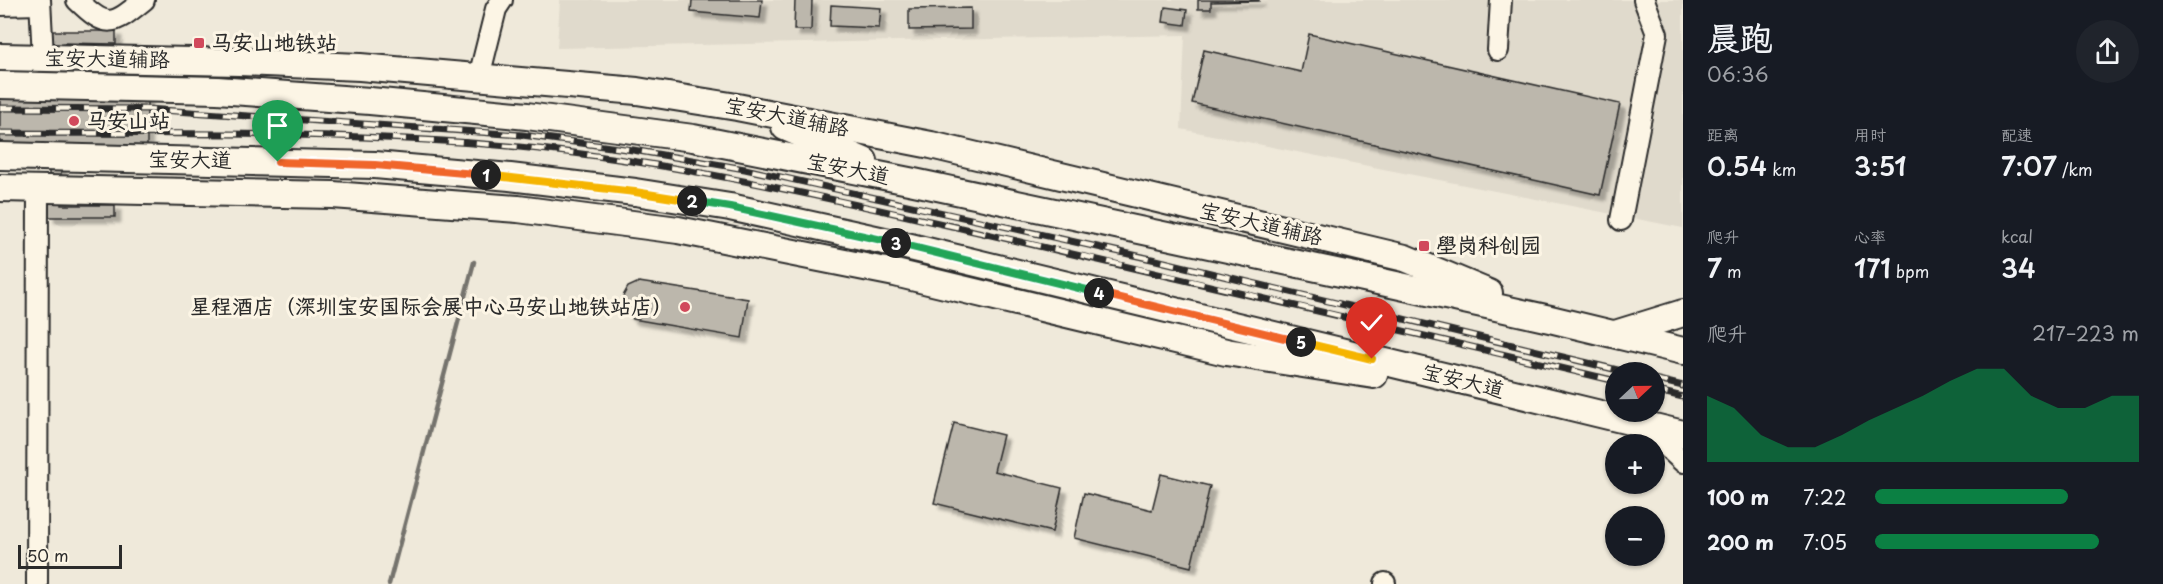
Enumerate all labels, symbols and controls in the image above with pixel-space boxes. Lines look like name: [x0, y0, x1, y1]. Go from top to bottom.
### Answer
text: 晨跑: [1707, 11, 1773, 61]
button: share: [2076, 20, 2139, 83]
place label: 马安山地铁站: [211, 25, 337, 57]
marker: 马安山地铁站: [192, 36, 206, 50]
street label: 宝安大道辅路: [44, 40, 170, 74]
text: 06:36: [1707, 59, 1769, 89]
street label: 宝安大道辅路: [722, 87, 852, 143]
pin: [252, 100, 303, 162]
place label: 马安山站: [86, 103, 170, 135]
icon: arrive: [261, 109, 294, 142]
marker: 马安山站: [67, 114, 81, 128]
text: 距离: [1707, 122, 1739, 146]
text: 用时: [1854, 122, 1886, 146]
text: 配速: [2001, 122, 2033, 146]
street label: 宝安大道: [148, 141, 232, 175]
street label: 宝安大道: [804, 143, 893, 191]
text: 0.54: [1707, 146, 1767, 185]
text: 3:51: [1854, 146, 1907, 185]
text: 7:07: [2001, 146, 2057, 185]
text: km: [1767, 157, 1796, 181]
text: /km: [2057, 157, 2093, 181]
pin: 1: [471, 160, 501, 190]
text: 1: [482, 163, 490, 187]
pin: 2: [677, 186, 707, 216]
text: 2: [686, 189, 698, 213]
street label: 宝安大道辅路: [1196, 192, 1326, 252]
text: 爬升: [1707, 224, 1739, 248]
text: 心率: [1854, 224, 1886, 248]
text: kcal: [2001, 224, 2033, 248]
pin: 3: [881, 228, 911, 258]
place label: 壆岗科创园: [1436, 228, 1541, 260]
text: 3: [891, 231, 901, 255]
marker: 壆岗科创园: [1417, 239, 1431, 253]
text: 7: [1707, 248, 1722, 287]
text: 171: [1854, 248, 1891, 287]
text: 34: [2001, 248, 2036, 287]
text: m: [1722, 259, 1742, 283]
text: bpm: [1891, 259, 1929, 283]
pin: 4: [1084, 278, 1114, 308]
text: 4: [1094, 281, 1104, 305]
place label: 星程酒店（深圳宝安国际会展中心马安山地铁站店）: [190, 289, 673, 321]
pin: [1346, 297, 1397, 359]
marker: 星程酒店（深圳宝安国际会展中心马安山地铁站店）: [678, 300, 692, 314]
icon: check: [1355, 306, 1388, 339]
text: 爬升: [1707, 318, 1747, 348]
text: 217–223 m: [2032, 318, 2139, 348]
pin: 5: [1286, 327, 1316, 357]
text: 5: [1296, 330, 1306, 354]
street label: 宝安大道: [1419, 353, 1508, 405]
north arrow: [1605, 362, 1665, 422]
map controls: [1605, 362, 1665, 566]
button: +: [1605, 434, 1665, 494]
text: 100 m: [1707, 482, 1769, 512]
text: 7:22: [1803, 482, 1847, 512]
button: −: [1605, 506, 1665, 566]
text: 200 m: [1707, 527, 1774, 557]
text: 7:05: [1803, 527, 1847, 557]
scale bar: [18, 542, 122, 570]
text: 50 m: [27, 543, 68, 567]

